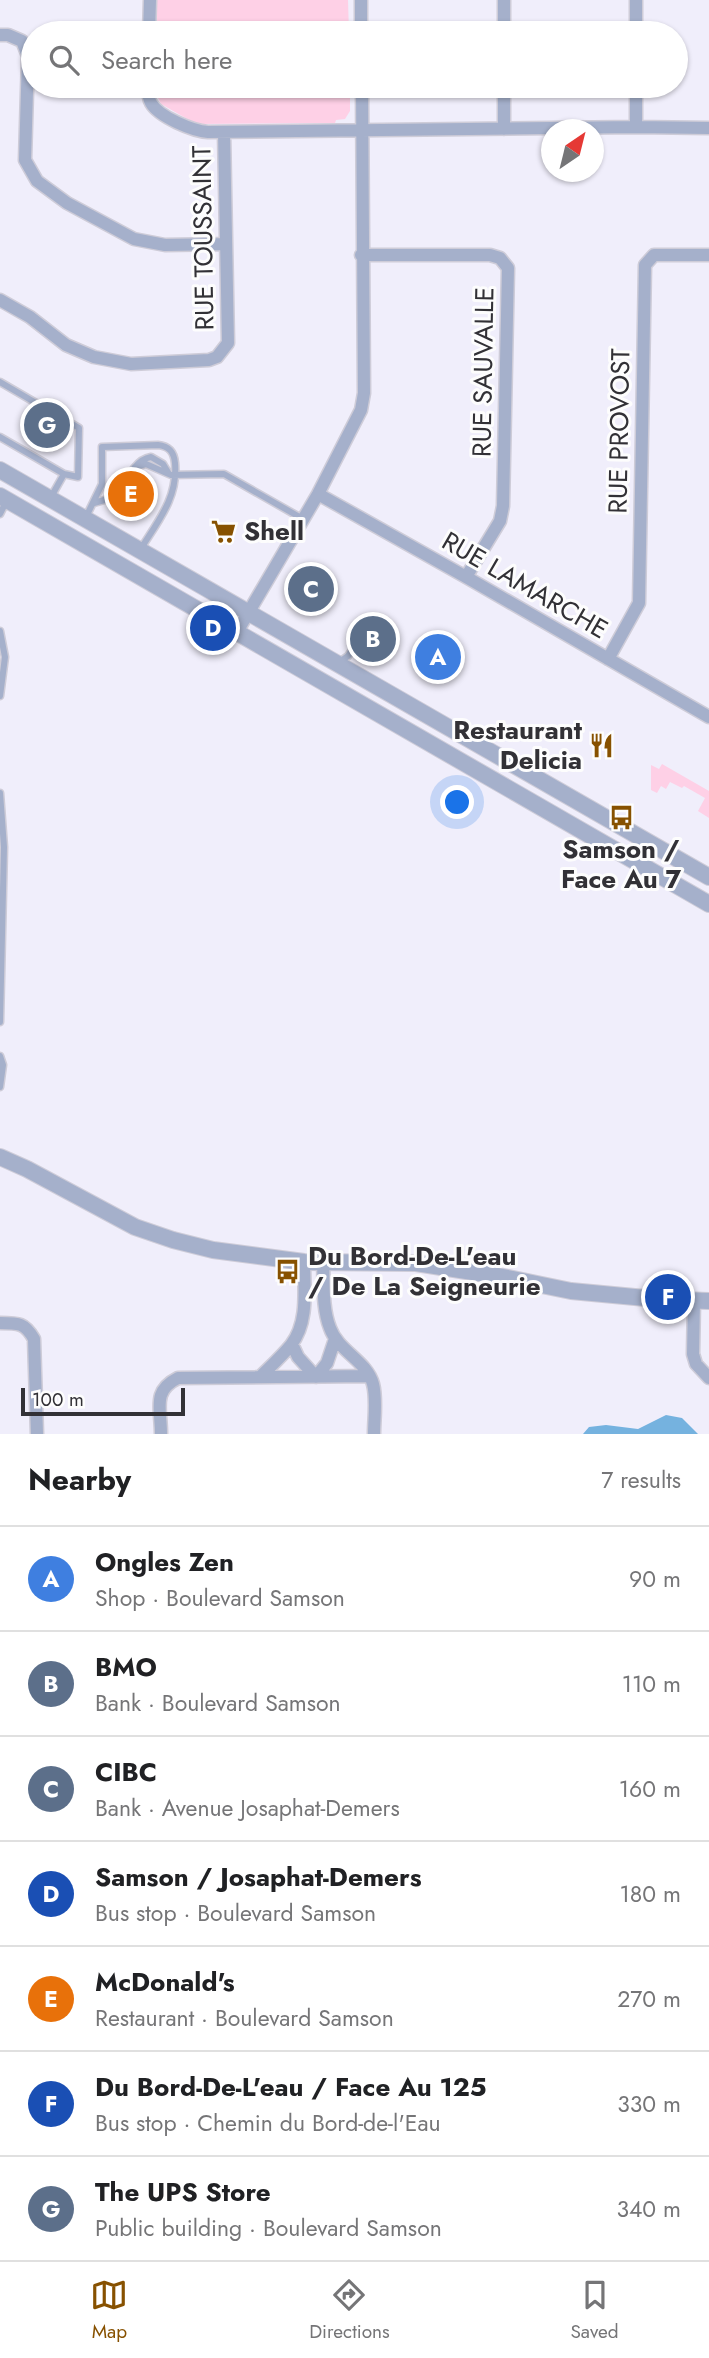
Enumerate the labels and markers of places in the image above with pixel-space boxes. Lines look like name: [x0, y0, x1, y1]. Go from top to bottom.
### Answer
pin: G: [24, 399, 70, 451]
pin: E: [108, 468, 154, 520]
place label: Shell: [244, 512, 304, 550]
supermarket icon: Shell: [210, 517, 238, 545]
pin: C: [288, 563, 334, 615]
pin: D: [190, 602, 236, 654]
pin: B: [350, 613, 396, 665]
pin: A: [415, 631, 461, 683]
place label: Restaurant Delicia: [453, 711, 583, 779]
restaurant icon: Restaurant Delicia: [588, 731, 616, 759]
bus stop icon: Samson / Face Au 7: [607, 803, 635, 831]
place label: Samson / Face Au 7: [561, 830, 681, 898]
place label: Du Bord-De-L'eau / De La Seigneurie: [308, 1237, 541, 1305]
bus stop icon: Du Bord-De-L'eau / De La Seigneurie: [274, 1257, 302, 1285]
pin: F: [645, 1271, 691, 1323]

